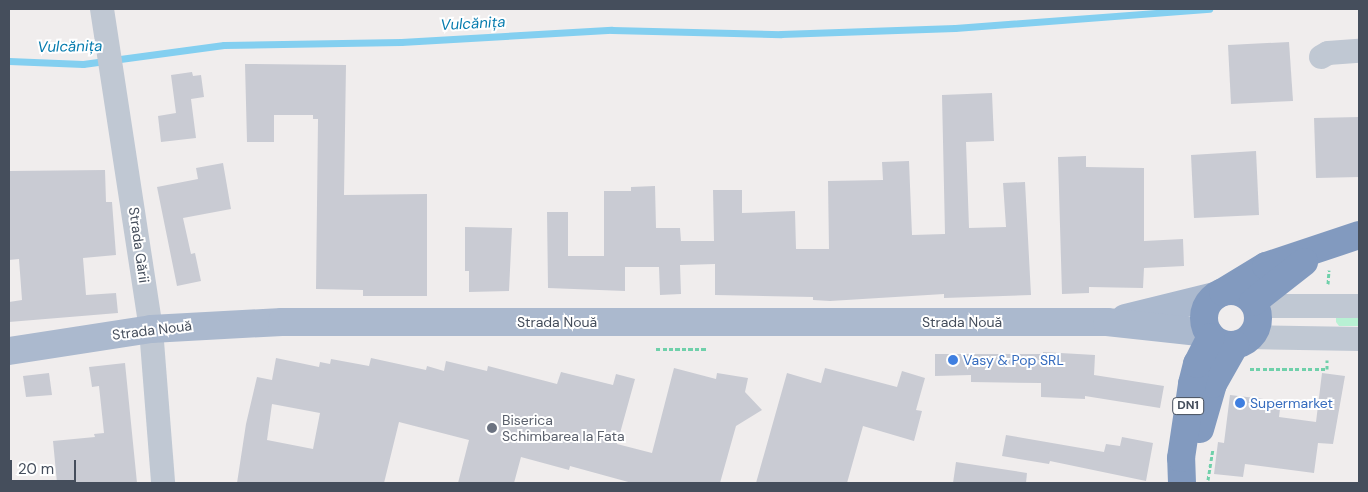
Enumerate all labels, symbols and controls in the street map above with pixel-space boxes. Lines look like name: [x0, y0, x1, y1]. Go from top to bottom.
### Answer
water label: Vulcănița: [440, 13, 506, 35]
water label: Vulcănița: [37, 37, 103, 57]
street label: Strada Gării: [125, 206, 153, 284]
street label: Strada Nouă: [517, 314, 597, 330]
street label: Strada Nouă: [922, 314, 1002, 330]
street label: Strada Nouă: [111, 317, 193, 343]
place label: Vasy & Pop SRL: [963, 352, 1064, 368]
marker: Vasy & Pop SRL: [947, 354, 959, 366]
place label: Supermarket: [1250, 395, 1333, 411]
road number: DN1: [1172, 396, 1204, 416]
marker: Supermarket: [1234, 397, 1246, 409]
place label: Biserica Schimbarea la Fata: [502, 412, 625, 444]
marker: Biserica Schimbarea la Fata: [486, 422, 498, 434]
scale bar: [12, 450, 79, 482]
text: 20 m: [18, 459, 54, 479]

